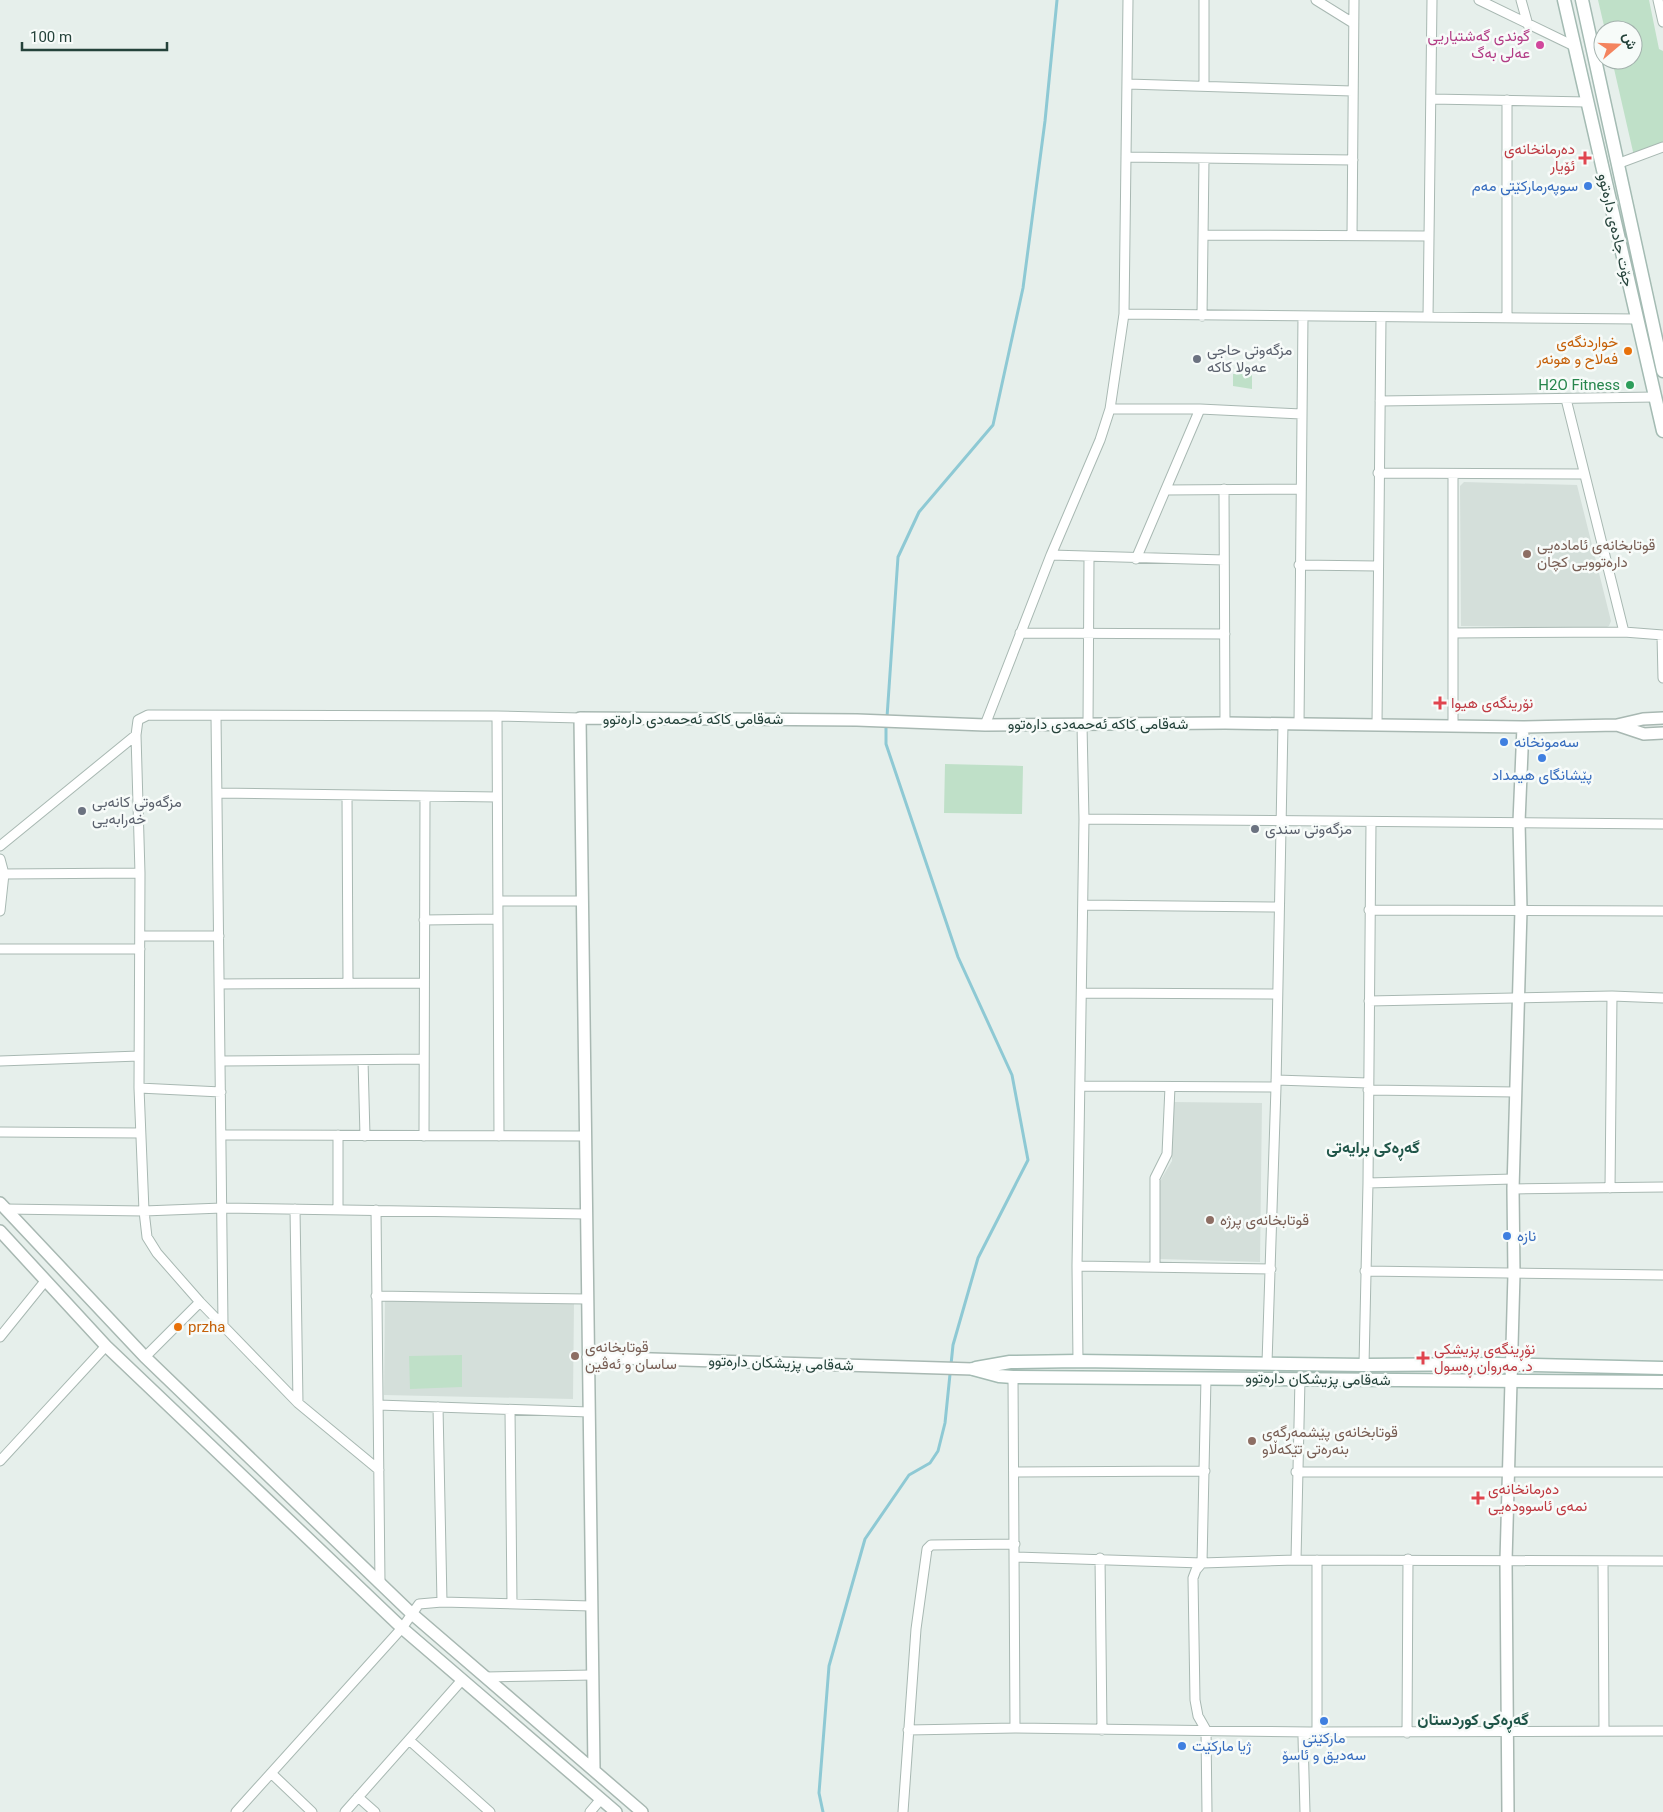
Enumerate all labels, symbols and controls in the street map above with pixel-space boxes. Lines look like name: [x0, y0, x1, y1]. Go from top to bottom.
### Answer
scale bar: [22, 20, 168, 52]
north arrow: [1593, 20, 1643, 70]
place label: گوندی گەشتیاریی عەلی بەگ: [1428, 27, 1530, 63]
text: 100 m: [30, 28, 72, 46]
text: ش: [1619, 30, 1641, 52]
marker: گوندی گەشتیاریی عەلی بەگ: [1534, 39, 1546, 51]
place label: دەرمانخانەی ئۆیار: [1504, 140, 1575, 175]
marker: دەرمانخانەی ئۆیار: [1579, 152, 1591, 164]
street label: جۆت جادەی دارەتوو: [1593, 172, 1638, 289]
place label: سوپەرمارکێتی مەم: [1472, 177, 1578, 196]
marker: سوپەرمارکێتی مەم: [1582, 180, 1594, 192]
place label: خواردنگەی فەلاح و هونەر: [1535, 333, 1618, 370]
place label: مزگەوتی حاجی عەولا کاکە: [1207, 341, 1292, 376]
marker: خواردنگەی فەلاح و هونەر: [1622, 345, 1634, 357]
marker: مزگەوتی حاجی عەولا کاکە: [1191, 353, 1203, 365]
place label: H2O Fitness: [1538, 376, 1620, 394]
marker: H2O Fitness: [1624, 379, 1636, 391]
place label: قوتابخانەی ئامادەیی دارەتوویی کچان: [1537, 536, 1656, 572]
marker: قوتابخانەی ئامادەیی دارەتوویی کچان: [1521, 548, 1533, 560]
place label: نۆرینگەی هیوا: [1451, 694, 1533, 713]
marker: نۆرینگەی هیوا: [1433, 696, 1447, 710]
street label: شەقامی کاکە ئەحمەدی دارەتوو: [603, 710, 784, 729]
street label: شەقامی کاکە ئەحمەدی دارەتوو: [1008, 715, 1189, 734]
place label: سەمونخانە: [1514, 733, 1579, 751]
marker: سەمونخانە: [1498, 736, 1510, 748]
marker: پێشانگای هیمداد: [1536, 752, 1548, 764]
place label: پێشانگای هیمداد: [1492, 766, 1592, 785]
place label: مزگەوتی کانەبی خەرابەیی: [92, 793, 182, 829]
marker: مزگەوتی کانەبی خەرابەیی: [76, 805, 88, 817]
place label: مزگەوتی سندی: [1265, 820, 1352, 839]
marker: مزگەوتی سندی: [1249, 823, 1261, 835]
district label: گەڕەکی برایەتی: [1326, 1138, 1420, 1161]
place label: قوتابخانەی پرژە: [1220, 1211, 1309, 1230]
marker: قوتابخانەی پرژە: [1204, 1214, 1216, 1226]
place label: نازە: [1517, 1227, 1536, 1245]
marker: نازە: [1501, 1230, 1513, 1242]
place label: przha: [188, 1318, 225, 1336]
marker: przha: [172, 1321, 184, 1333]
place label: قوتابخانەی ساسان و ئەڤین: [585, 1338, 677, 1374]
place label: نۆڕینگەی پزیشکی د. مەروان ڕەسول: [1434, 1340, 1535, 1378]
marker: قوتابخانەی ساسان و ئەڤین: [569, 1350, 581, 1362]
street label: شەقامی پزیشکان دارەتوو: [708, 1351, 854, 1376]
marker: نۆڕینگەی پزیشکی د. مەروان ڕەسول: [1416, 1351, 1430, 1365]
street label: شەقامی پزیشکان دارەتوو: [1245, 1369, 1391, 1390]
place label: قوتابخانەی پێشمەرگەی بنەرەتی تێکەڵاو: [1262, 1423, 1398, 1459]
marker: قوتابخانەی پێشمەرگەی بنەرەتی تێکەڵاو: [1246, 1435, 1258, 1447]
place label: دەرمانخانەی نمەی ئاسوودەیی: [1488, 1480, 1587, 1516]
marker: دەرمانخانەی نمەی ئاسوودەیی: [1472, 1492, 1484, 1504]
district label: گەڕەکی کوردستان: [1417, 1710, 1529, 1733]
marker: مارکێتی سەدیق و ئاسۆ: [1318, 1715, 1330, 1727]
place label: مارکێتی سەدیق و ئاسۆ: [1282, 1729, 1366, 1765]
place label: ژیا مارکێت: [1192, 1737, 1252, 1755]
marker: ژیا مارکێت: [1176, 1740, 1188, 1752]

